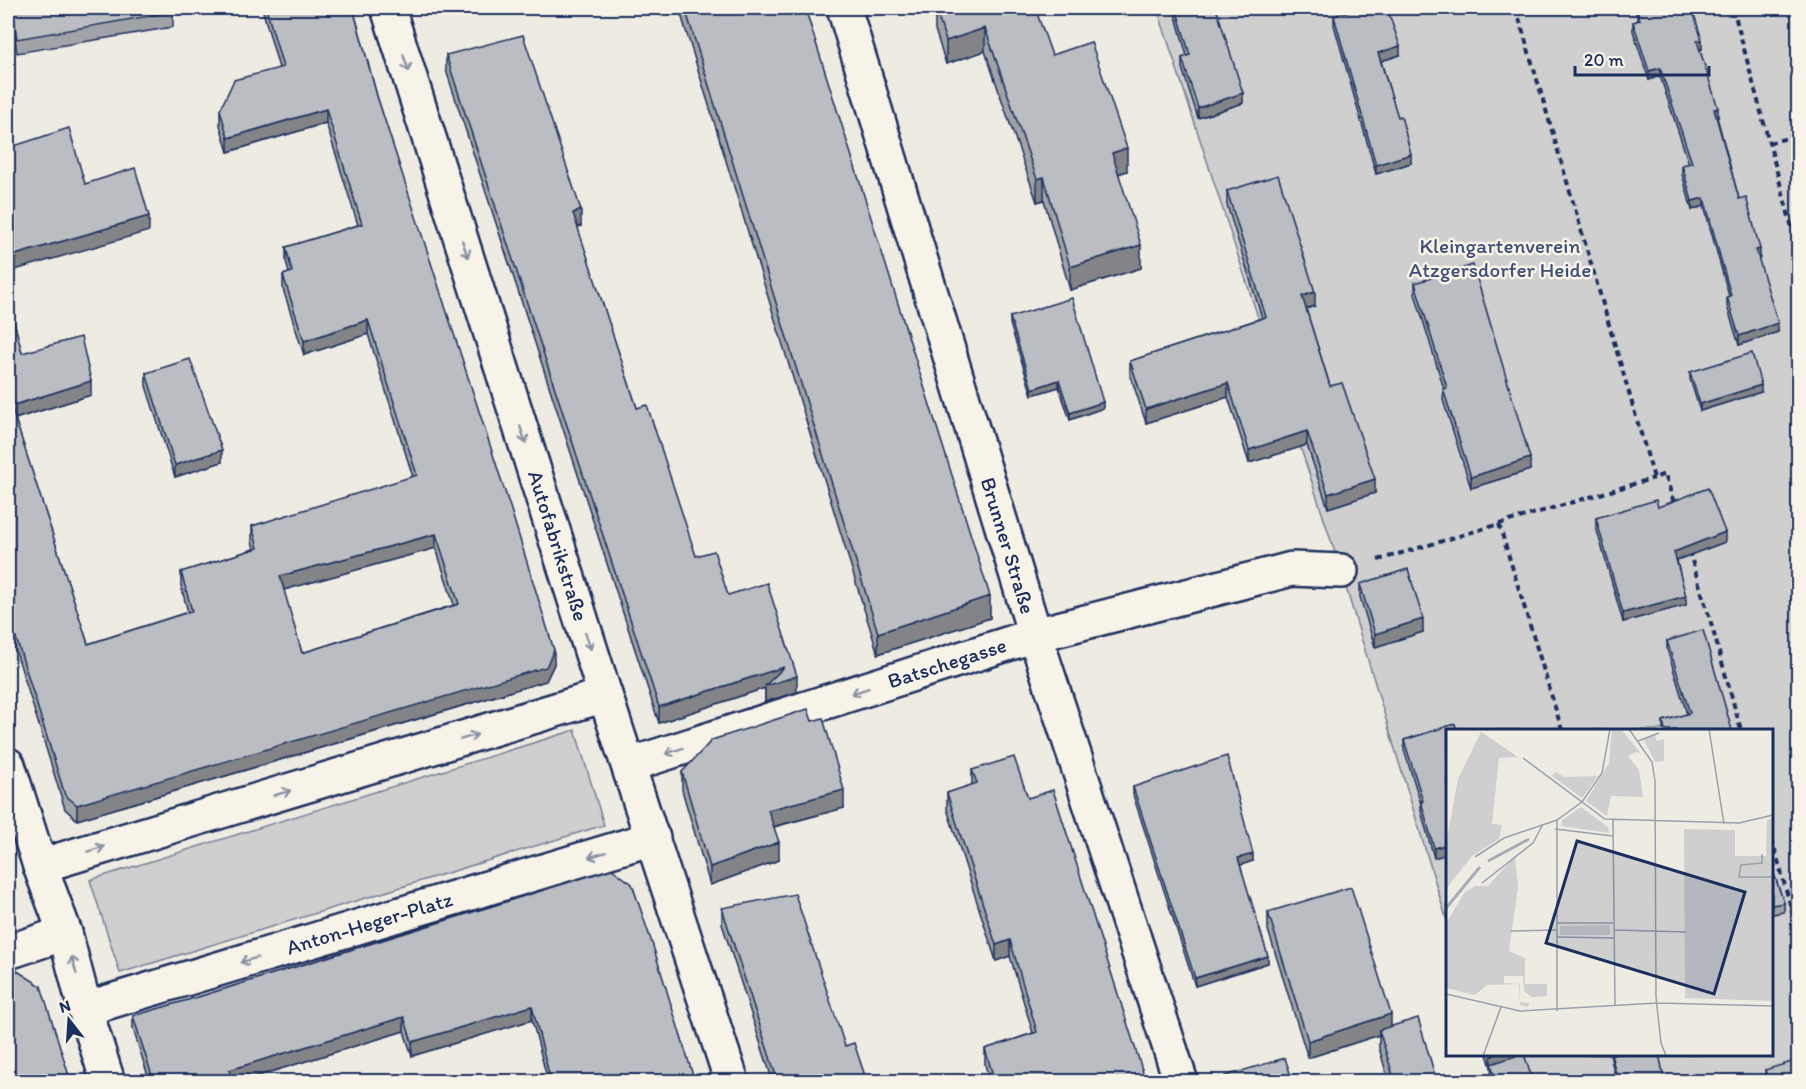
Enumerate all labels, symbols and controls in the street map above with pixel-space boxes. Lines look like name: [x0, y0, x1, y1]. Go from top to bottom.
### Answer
scale bar: [1575, 39, 1708, 77]
text: 20 m: [1584, 49, 1624, 71]
one-way arrow: [401, 53, 412, 72]
park label: Kleingartenverein Atzgersdorfer Heide: [1409, 233, 1591, 282]
one-way arrow: [460, 239, 471, 258]
one-way arrow: [519, 425, 530, 444]
street label: Autofabrikstraße: [523, 467, 594, 624]
street label: Brunner Straße: [976, 474, 1041, 617]
one-way arrow: [584, 631, 595, 650]
street label: Batschegasse: [884, 632, 1009, 693]
one-way arrow: [851, 687, 870, 698]
inset map: [1446, 729, 1773, 1056]
one-way arrow: [459, 731, 478, 742]
one-way arrow: [665, 746, 684, 757]
one-way arrow: [272, 787, 291, 798]
one-way arrow: [86, 843, 105, 854]
one-way arrow: [588, 850, 607, 861]
street label: Anton-Heger-Platz: [283, 886, 456, 960]
one-way arrow: [240, 955, 259, 966]
one-way arrow: [67, 956, 79, 975]
north arrow: [39, 990, 99, 1050]
text: N: [57, 995, 73, 1017]

